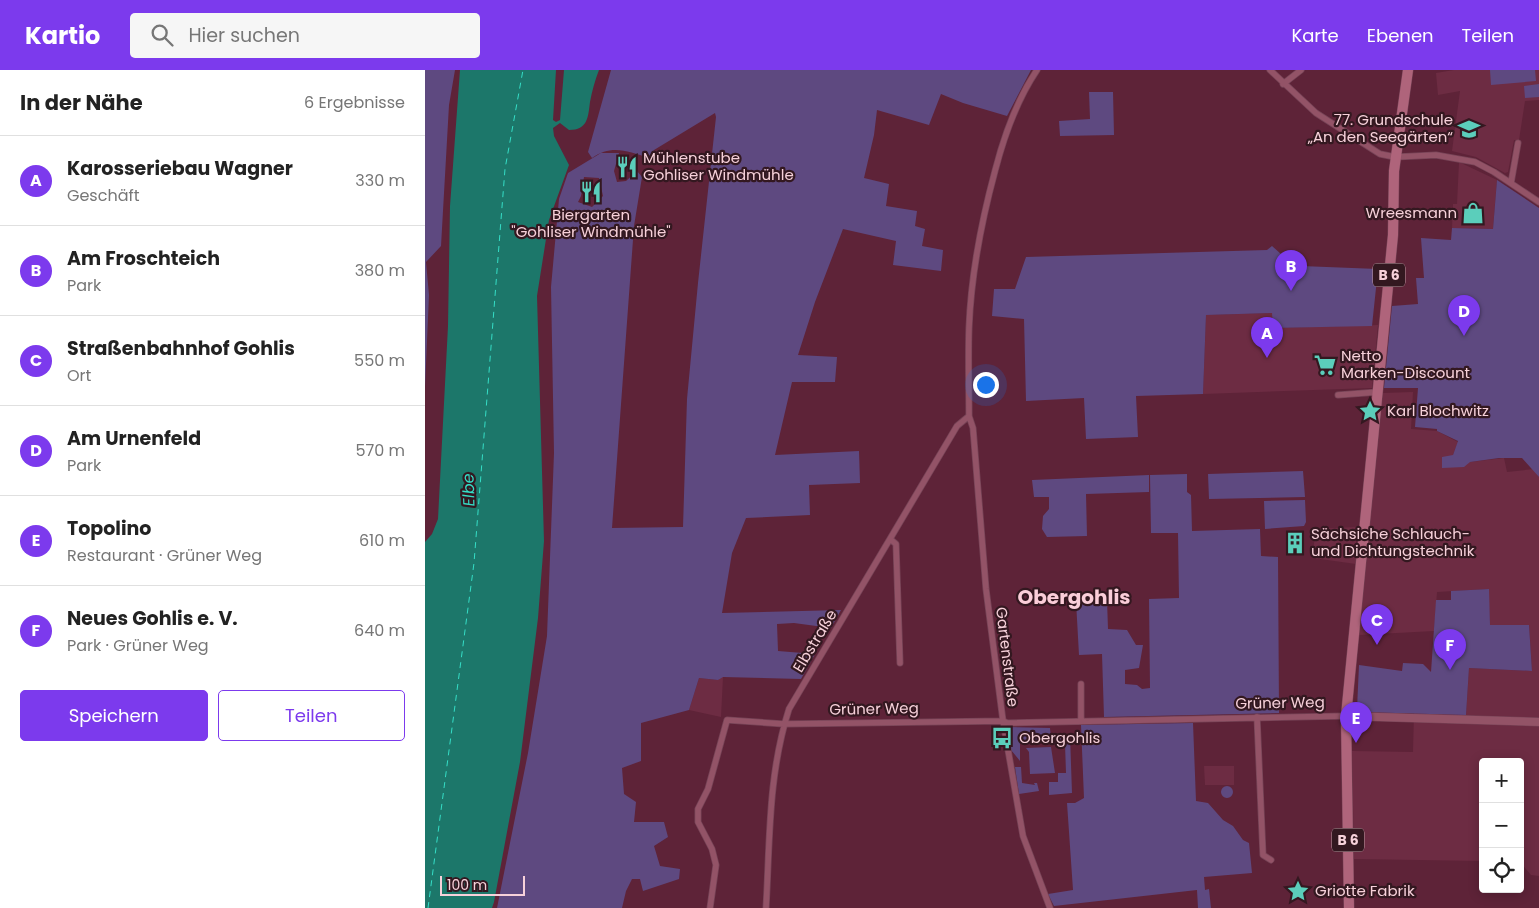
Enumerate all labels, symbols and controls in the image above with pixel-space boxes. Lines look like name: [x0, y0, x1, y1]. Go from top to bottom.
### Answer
search box: [130, 13, 480, 58]
text: Kartio: [25, 19, 100, 52]
icon: search: [148, 21, 176, 49]
text: Hier suchen: [188, 22, 300, 49]
text: Karte: [1291, 23, 1339, 48]
text: Ebenen: [1367, 23, 1434, 48]
text: Teilen: [1462, 23, 1514, 48]
text: In der Nähe: [20, 88, 143, 117]
text: 6 Ergebnisse: [304, 91, 405, 114]
place label: 77. Grundschule „An den Seegärten“: [1307, 109, 1453, 147]
school or university icon: 77. Grundschule „An den Seegärten“: [1456, 116, 1482, 142]
place label: Mühlenstube Gohliser Windmühle: [643, 147, 794, 185]
restaurant icon: Mühlenstube Gohliser Windmühle: [614, 154, 640, 180]
text: Karosseriebau Wagner: [67, 155, 293, 182]
text: A: [30, 169, 42, 192]
text: 330 m: [355, 169, 405, 192]
restaurant icon: Biergarten "Gohliser Windmühle": [578, 179, 604, 205]
text: Geschäft: [67, 184, 140, 207]
shop icon: Wreesmann: [1460, 200, 1486, 226]
place label: Wreesmann: [1366, 202, 1457, 223]
place label: Biergarten "Gohliser Windmühle": [511, 204, 671, 242]
text: Am Froschteich: [67, 245, 220, 272]
pin: B: [1275, 250, 1307, 291]
text: B: [31, 259, 41, 282]
text: 380 m: [355, 259, 405, 282]
road number: B 6: [1373, 264, 1405, 286]
text: Park: [67, 274, 101, 297]
pin: D: [1448, 295, 1480, 336]
pin: A: [1251, 317, 1283, 358]
text: Straßenbahnhof Gohlis: [67, 335, 295, 362]
place label: Netto Marken-Discount: [1341, 345, 1470, 383]
text: C: [30, 349, 42, 372]
text: 550 m: [354, 349, 405, 372]
supermarket icon: Netto Marken-Discount: [1312, 352, 1338, 378]
text: Ort: [67, 364, 91, 387]
your location: [973, 372, 999, 398]
place icon: Karl Blochwitz: [1357, 398, 1383, 424]
place label: Karl Blochwitz: [1387, 400, 1489, 421]
text: Am Urnenfeld: [67, 425, 201, 452]
text: D: [30, 439, 42, 462]
text: 570 m: [355, 439, 405, 462]
text: Park: [67, 454, 101, 477]
water label: Elbe: [456, 473, 481, 507]
text: Topolino: [67, 515, 151, 542]
place label: Sächsiche Schlauch- und Dichtungstechnik: [1311, 523, 1475, 561]
text: E: [32, 529, 40, 552]
text: 610 m: [359, 529, 405, 552]
building icon: Sächsiche Schlauch- und Dichtungstechnik: [1282, 530, 1308, 556]
text: Restaurant · Grüner Weg: [67, 544, 262, 567]
district label: Obergohlis: [1018, 583, 1130, 611]
pin: C: [1361, 604, 1393, 645]
text: Neues Gohlis e. V.: [67, 605, 238, 632]
street label: Elbstraße: [788, 605, 842, 676]
street label: Gartenstraße: [991, 606, 1024, 708]
text: F: [32, 619, 40, 642]
text: 640 m: [354, 619, 405, 642]
pin: F: [1434, 629, 1466, 670]
text: Park · Grüner Weg: [67, 634, 209, 657]
button: Speichern: [20, 690, 208, 741]
button: Teilen: [218, 690, 405, 741]
street label: Grüner Weg: [1235, 691, 1325, 714]
street label: Grüner Weg: [829, 697, 919, 720]
pin: E: [1340, 702, 1372, 743]
bus stop icon: Obergohlis: [989, 725, 1015, 751]
place label: Obergohlis: [1019, 727, 1101, 748]
map controls: [1479, 758, 1524, 893]
button: +: [1479, 758, 1524, 803]
button: −: [1479, 803, 1524, 848]
road number: B 6: [1332, 828, 1364, 852]
button: locate: [1479, 848, 1524, 893]
scale bar: [440, 873, 525, 896]
text: 100 m: [447, 875, 487, 895]
place icon: Griotte Fabrik: [1285, 878, 1311, 904]
place label: Griotte Fabrik: [1315, 880, 1415, 901]

